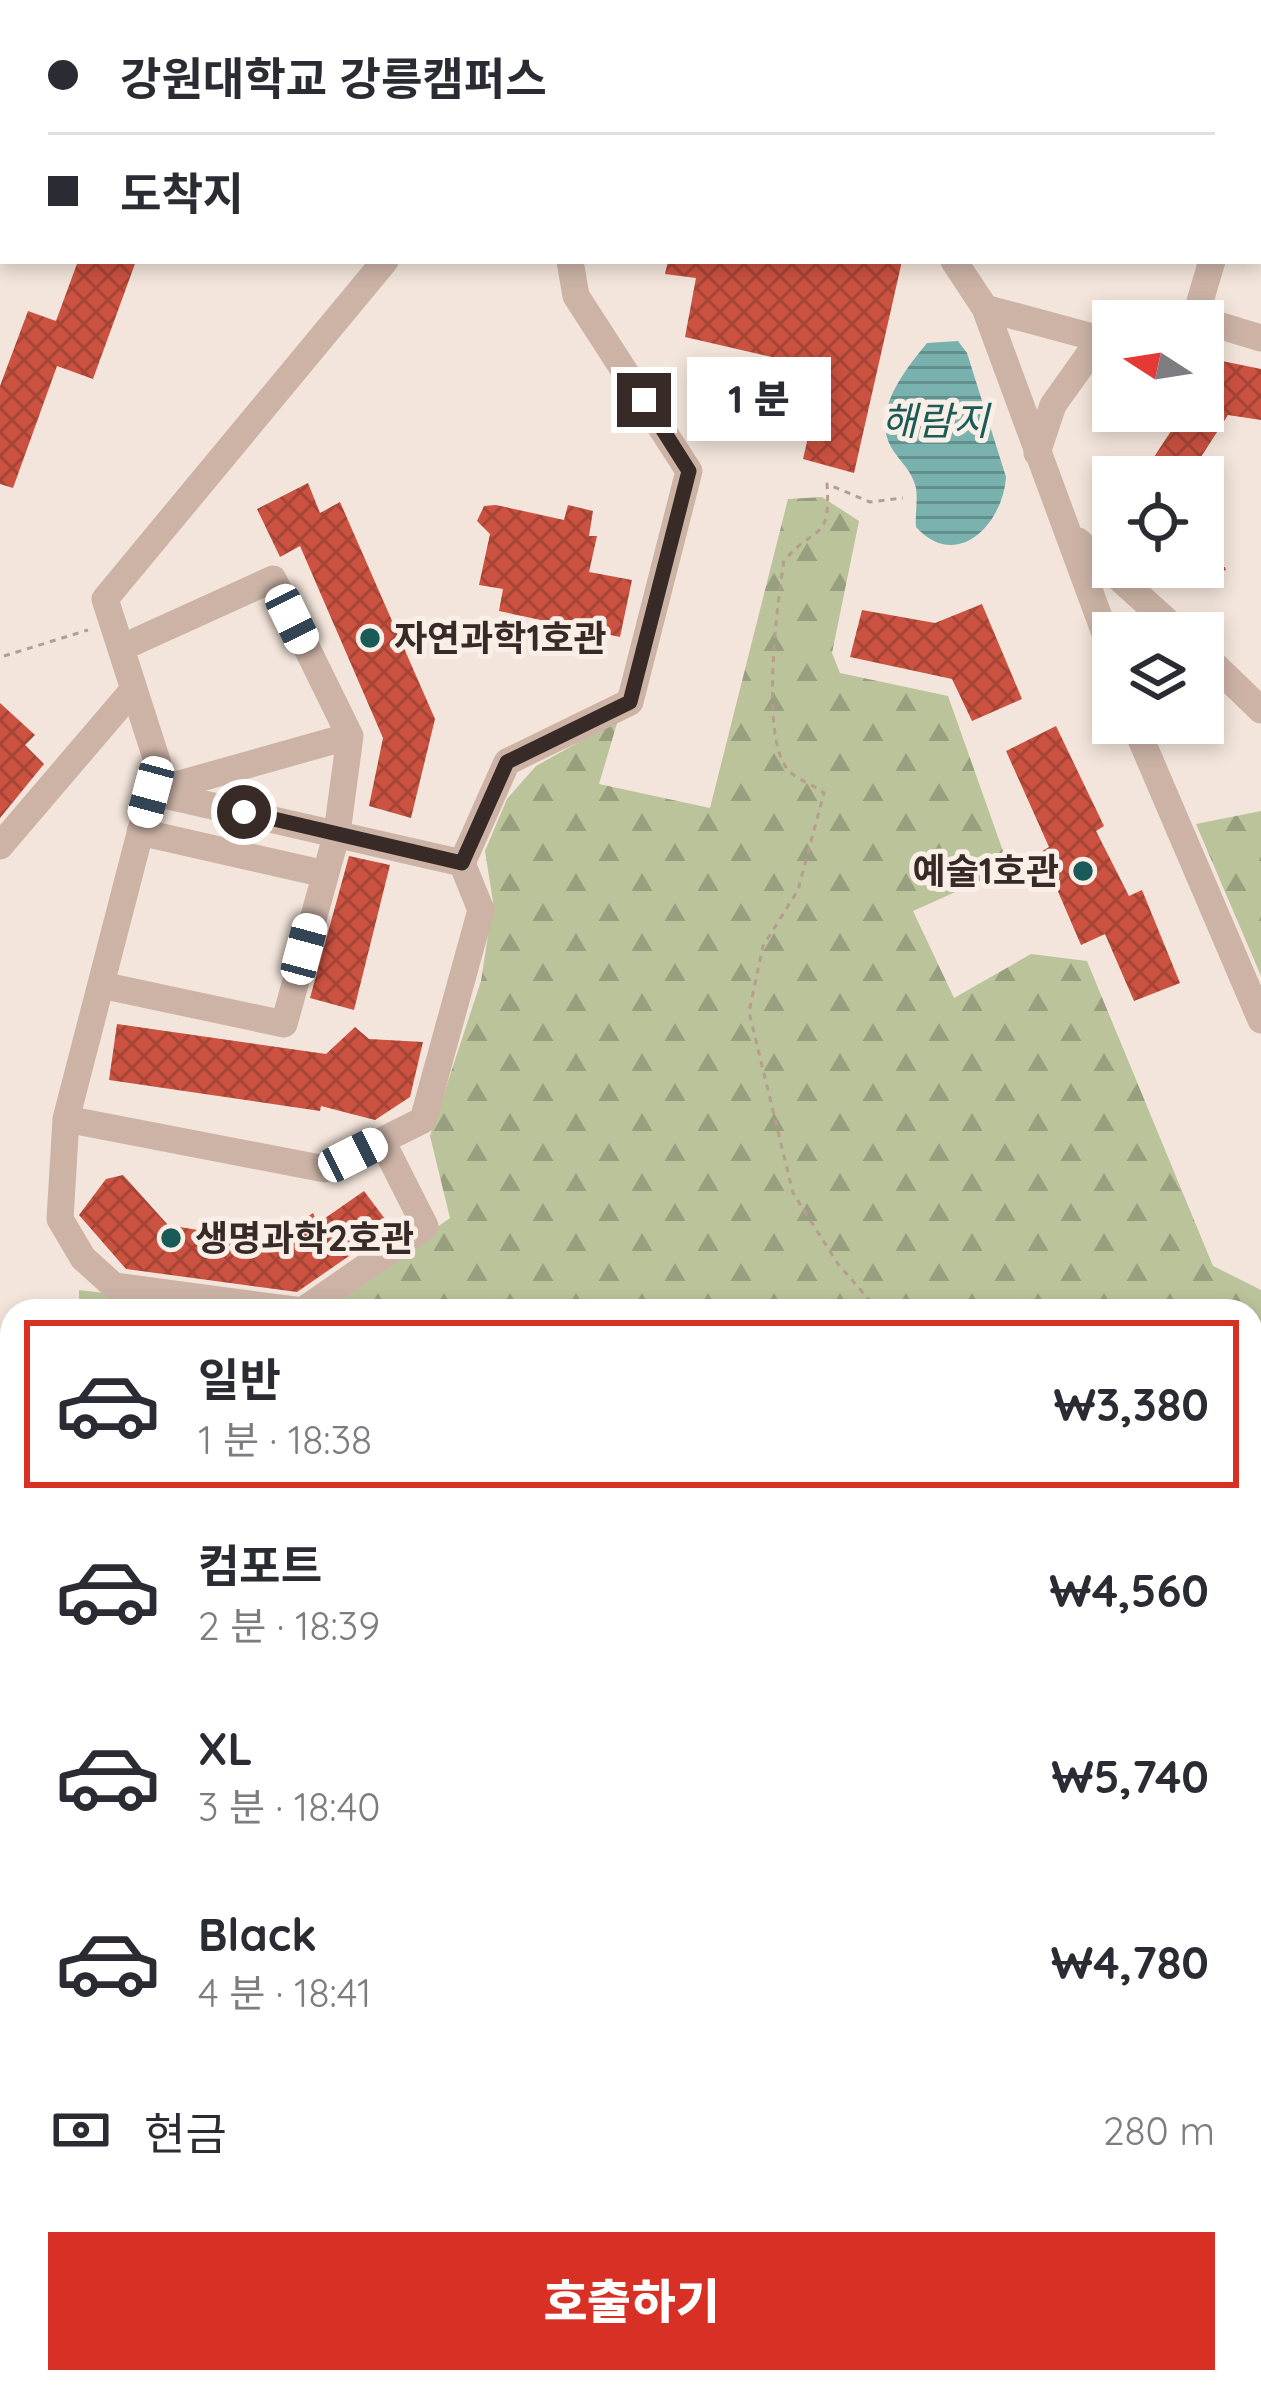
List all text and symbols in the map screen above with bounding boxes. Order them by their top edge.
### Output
text: 강원대학교 강릉캠퍼스 [120,50,547,106]
text: 도착지 [120,165,244,221]
north arrow [1092,300,1224,432]
map controls [1092,300,1224,744]
callout: 1 분 [686,358,830,442]
route end [617,373,671,427]
text: 1 분 [728,374,790,423]
water label: 해람지 [881,396,992,445]
button: locate [1092,456,1224,588]
car [260,579,324,659]
button: layers [1092,612,1224,744]
place label: 자연과학1호관 [394,615,607,660]
marker: 자연과학1호관 [357,625,383,651]
car [124,753,178,831]
route start [217,785,271,839]
place label: 예술1호관 [913,848,1059,893]
marker: 예술1호관 [1070,858,1096,884]
car [277,910,331,988]
car [313,1123,393,1187]
place label: 생명과학2호관 [195,1215,414,1260]
marker: 생명과학2호관 [158,1225,184,1251]
icon: car [54,1350,162,1458]
text: 일반 [198,1351,281,1407]
text: ₩3,380 [1054,1376,1209,1432]
text: 1 분 · 18:38 [198,1415,372,1464]
icon: car [54,1536,162,1644]
text: 컴포트 [198,1537,322,1593]
text: ₩4,560 [1049,1562,1209,1618]
text: 2 분 · 18:39 [198,1601,380,1650]
text: XL [198,1720,253,1776]
icon: car [54,1722,162,1830]
text: ₩5,740 [1051,1748,1209,1804]
text: 3 분 · 18:40 [198,1782,380,1831]
text: Black [198,1906,317,1962]
icon: car [54,1908,162,2016]
text: ₩4,780 [1051,1934,1209,1990]
text: 4 분 · 18:41 [198,1968,371,2017]
icon: cash [48,2097,114,2163]
text: 현금 [144,2105,227,2161]
text: 280 m [1103,2106,1215,2155]
button: 호출하기 [48,2232,1215,2370]

